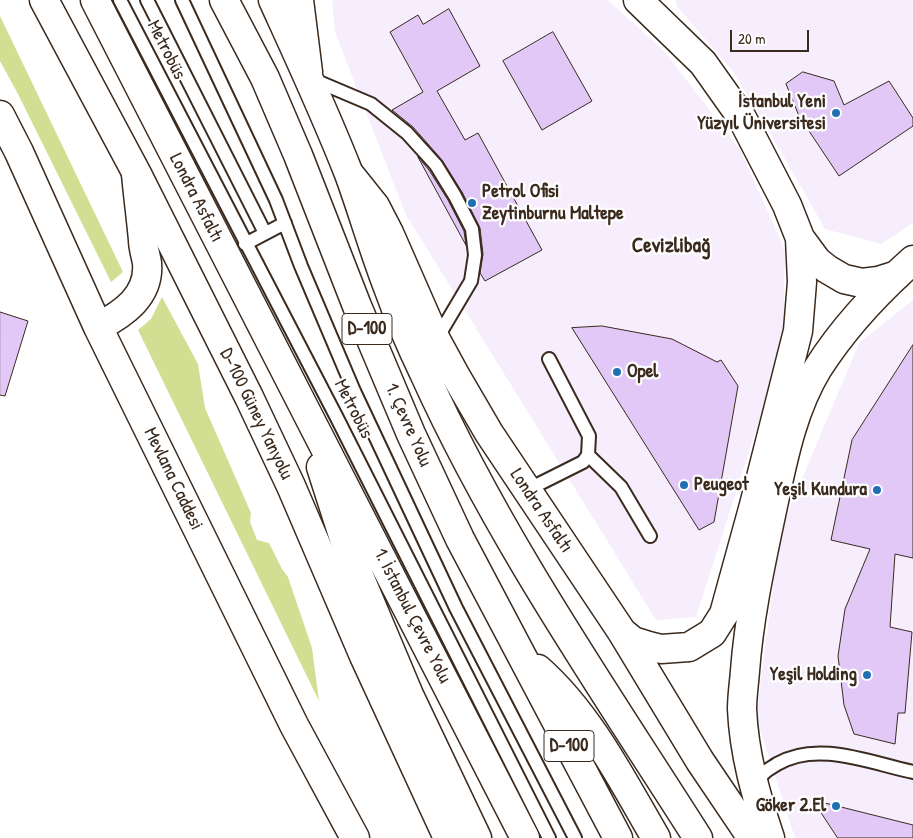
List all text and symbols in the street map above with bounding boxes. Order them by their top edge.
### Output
street label: Metrobüs [142,17,190,83]
scale bar [733,20,812,52]
text: 20 m [738,28,765,49]
place label: İstanbul Yeni Yüzyıl Üniversitesi [697,91,826,135]
marker: İstanbul Yeni Yüzyıl Üniversitesi [830,107,842,119]
street label: Londra Asfaltı [164,150,228,246]
place label: Petrol Ofisi Zeytinburnu Maltepe [482,181,624,225]
marker: Petrol Ofisi Zeytinburnu Maltepe [466,197,478,209]
district label: Cevizlibağ [632,233,710,259]
road number: D-100 [342,314,392,344]
street label: D-100 Güney Yanyolu [214,345,298,483]
place label: Opel [627,361,658,383]
marker: Opel [611,366,623,378]
street label: Metrobüs [329,376,377,442]
street label: 1. Çevre Yolu [380,380,436,470]
street label: Mevlana Caddesi [138,424,208,534]
street label: Londra Asfaltı [505,465,577,557]
place label: Peugeot [694,474,749,496]
marker: Peugeot [678,479,690,491]
place label: Yeşil Kundura [774,479,867,501]
marker: Yeşil Kundura [871,484,883,496]
street label: 1. İstanbul Çevre Yolu [368,545,456,687]
place label: Yeşil Holding [770,664,857,686]
marker: Yeşil Holding [861,669,873,681]
road number: D-100 [544,730,594,761]
place label: Göker 2.El [756,795,826,817]
marker: Göker 2.El [830,800,842,812]

